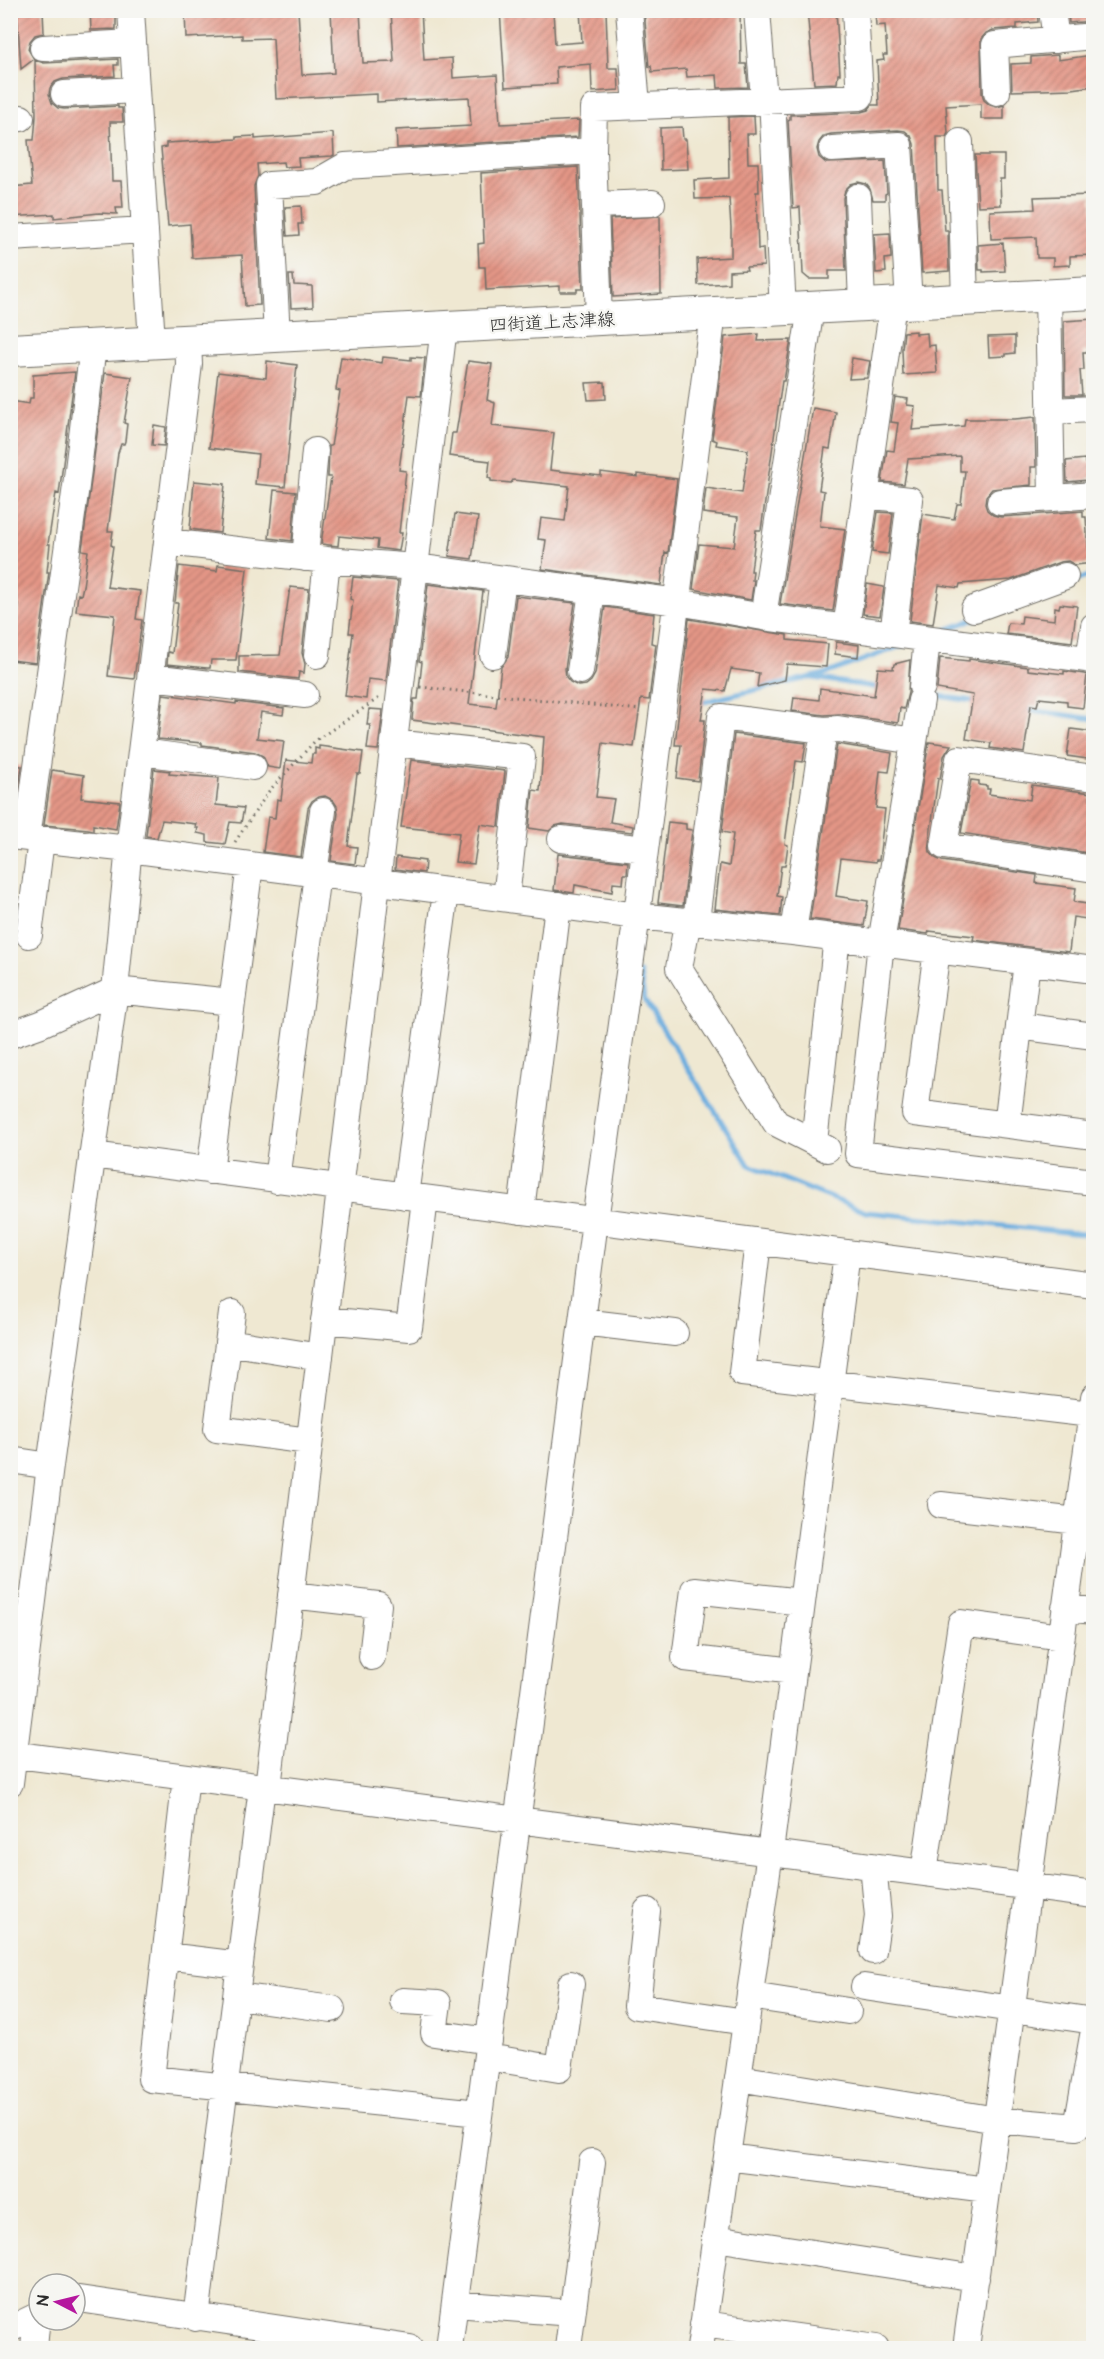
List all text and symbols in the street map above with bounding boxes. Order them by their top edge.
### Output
street label: 四街道上志津線 [488,307,616,338]
north arrow [27,2272,87,2332]
text: N [32,2294,55,2307]

